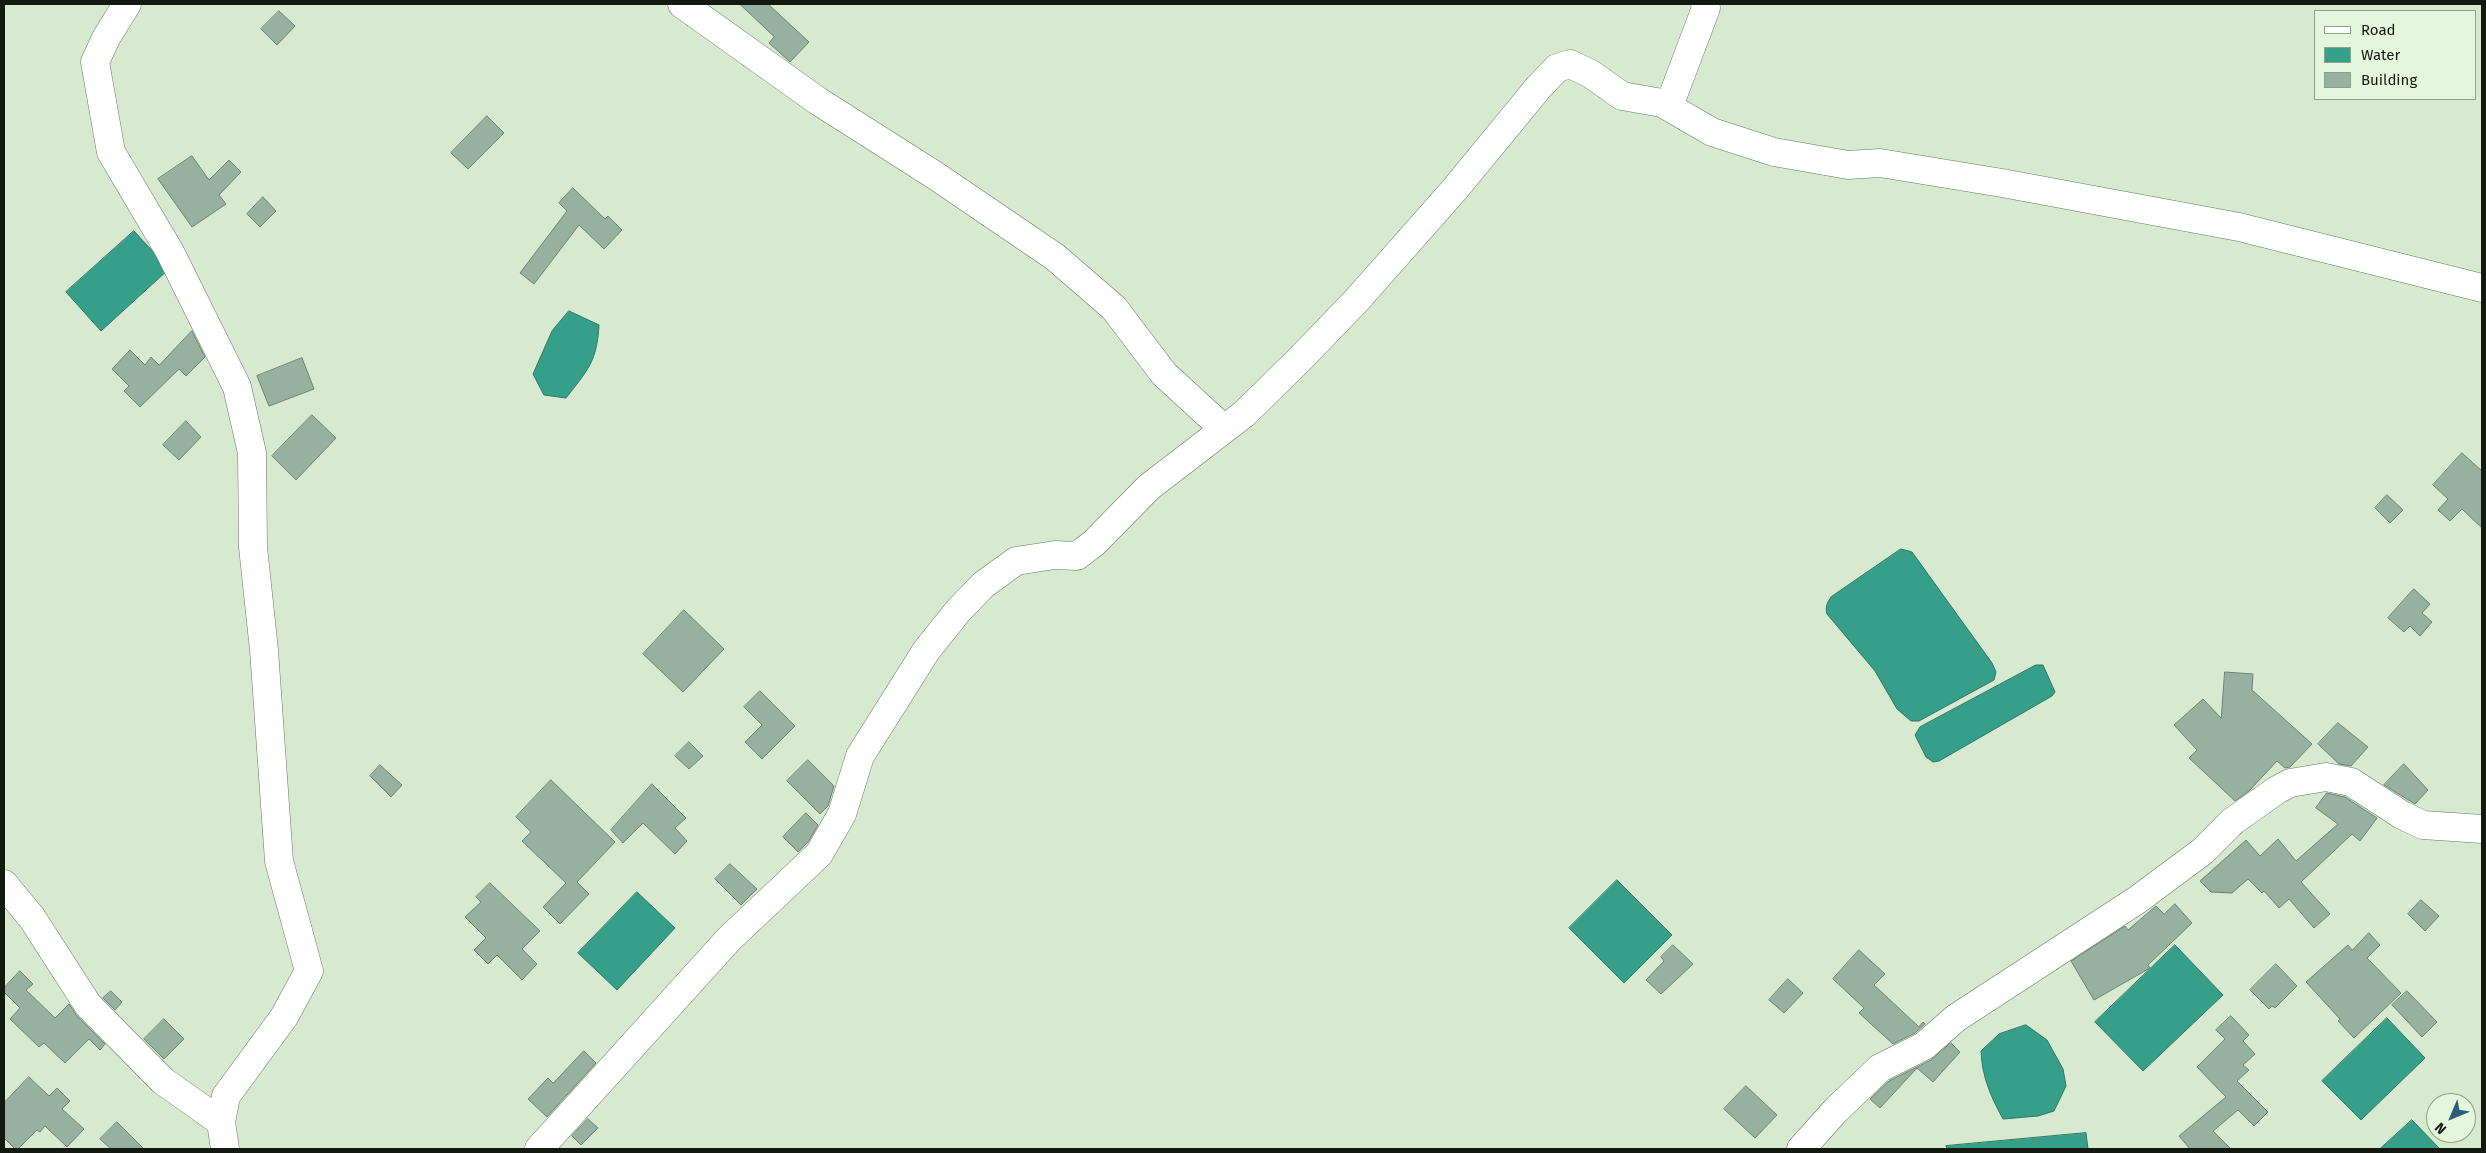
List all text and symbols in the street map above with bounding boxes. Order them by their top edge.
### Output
legend [2314,10,2476,100]
text: Road [2361,21,2396,39]
text: Water [2361,46,2400,64]
text: Building [2361,71,2417,89]
north arrow [2426,1093,2476,1143]
text: N [2431,1119,2450,1138]

